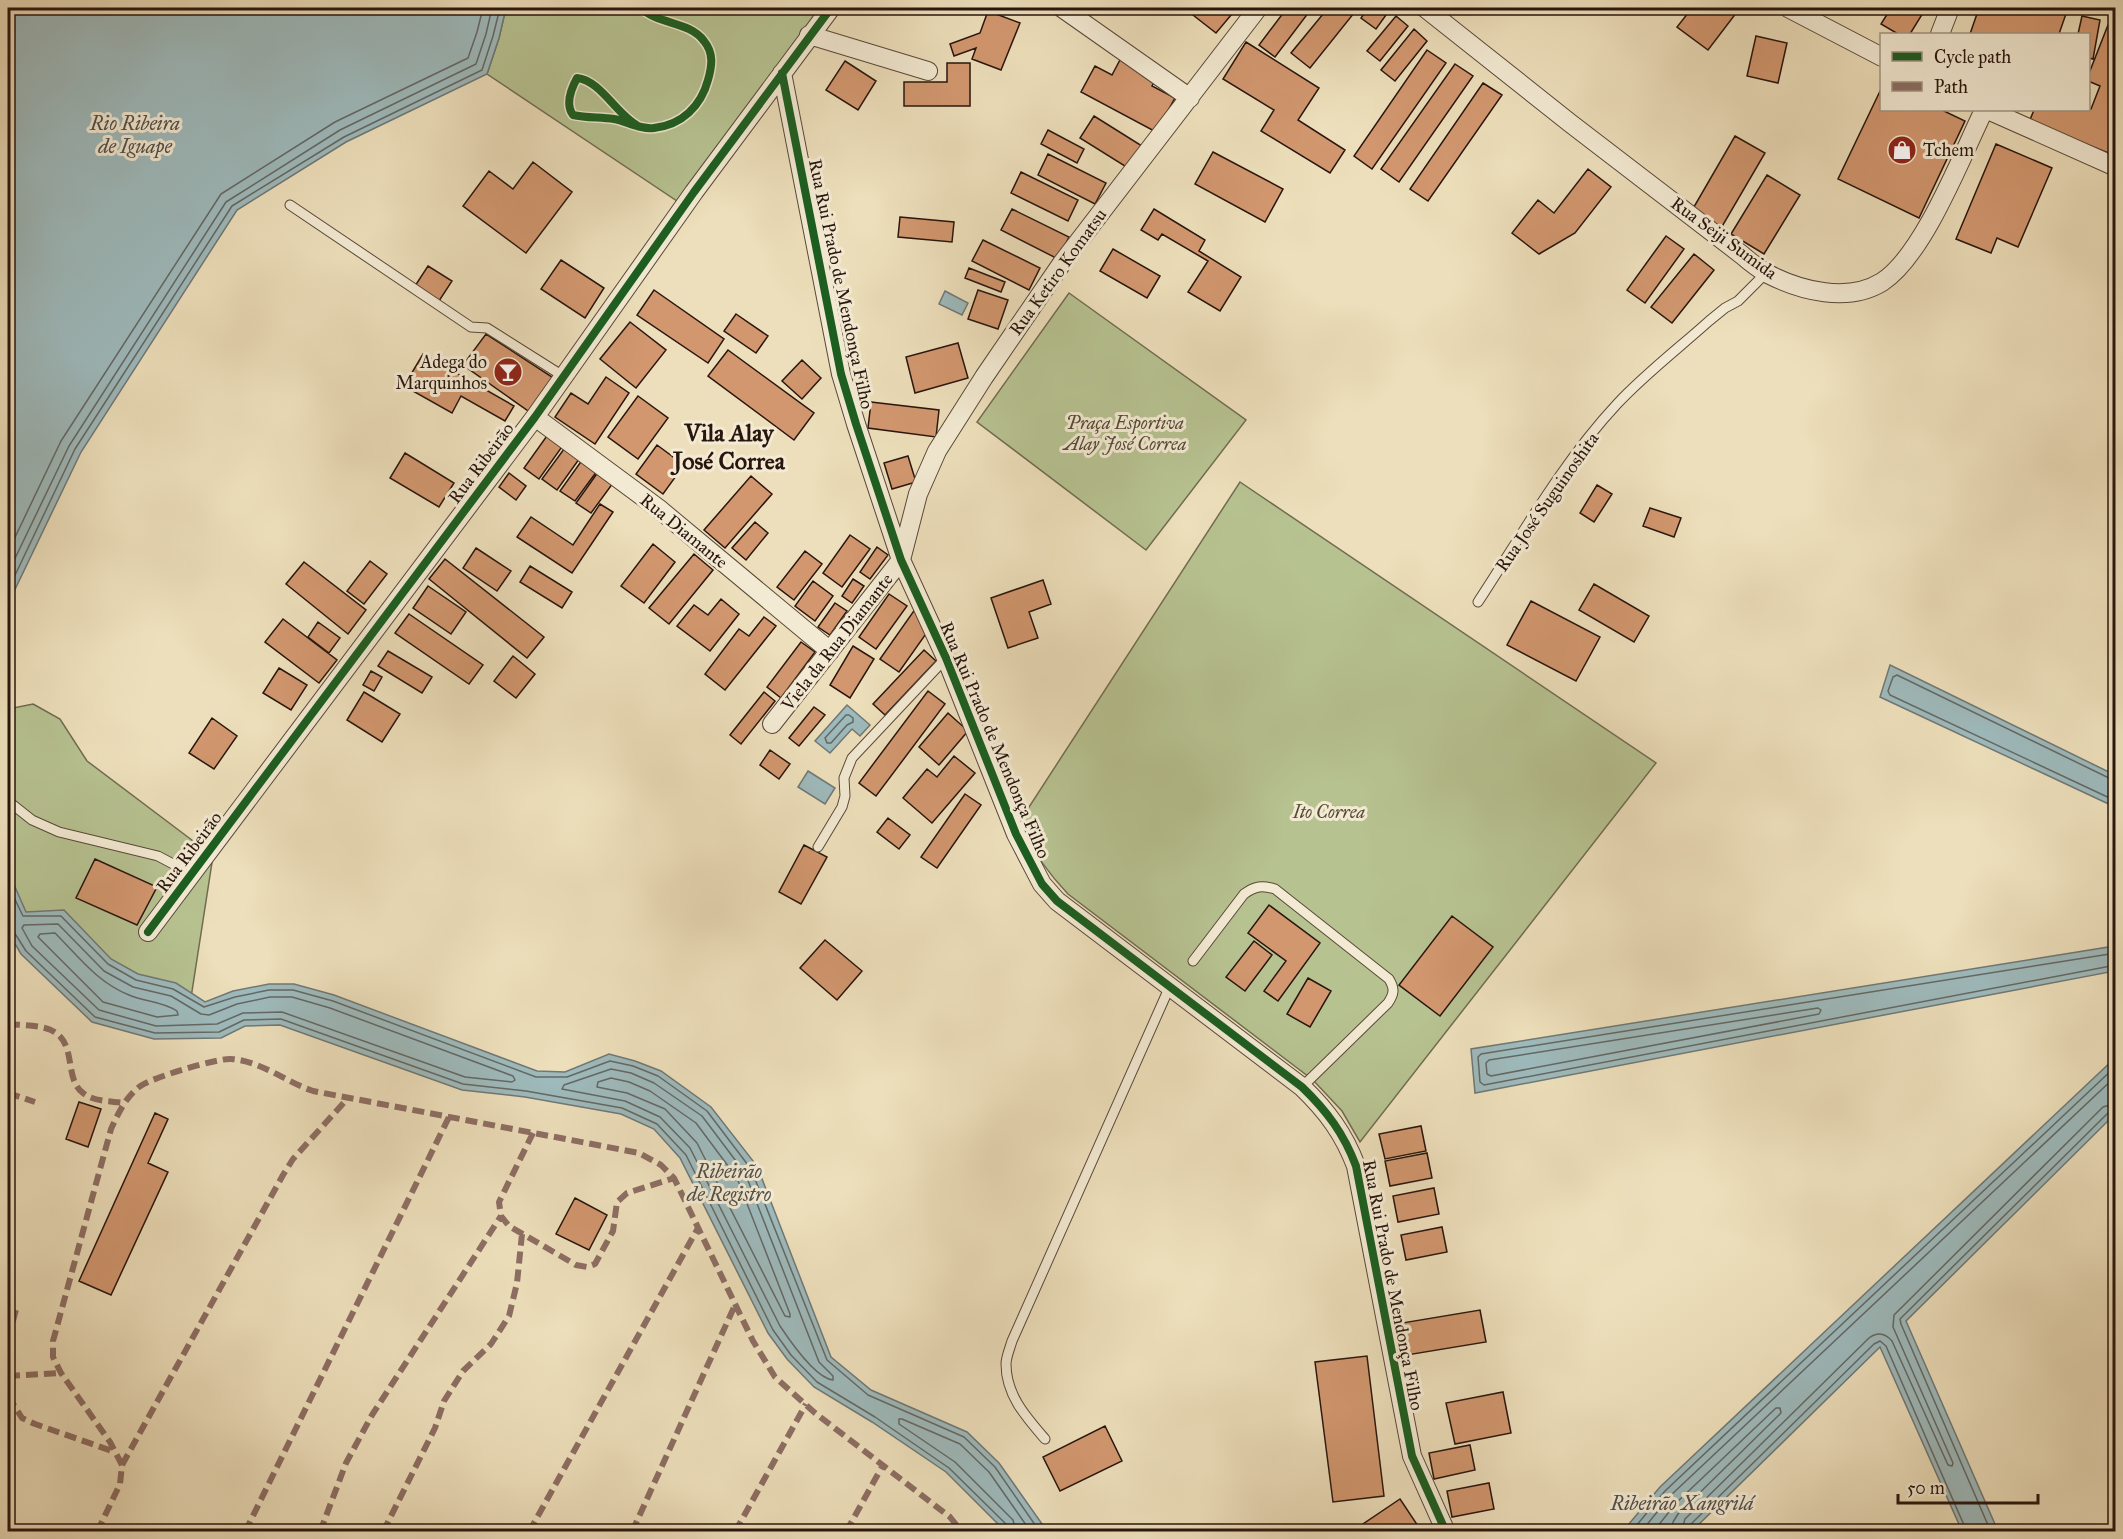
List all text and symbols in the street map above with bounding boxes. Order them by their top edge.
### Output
legend [1880,33,2090,111]
text: Cycle path [1934,46,2011,68]
text: Path [1934,76,1968,98]
water label: Rio Ribeira de Iguape [89,111,180,159]
shop icon: Tchem [1886,134,1918,166]
place label: Tchem [1923,139,1974,161]
street label: Rua Rui Prado de Mendonça Filho [804,157,878,411]
street label: Rua Seiji Sumida [1666,192,1782,284]
street label: Rua Ketiro Komatsu [1005,204,1112,340]
place label: Adega do Marquinhos [396,351,487,395]
bar icon: Adega do Marquinhos [492,356,524,388]
park label: Praça Esportiva Alay José Correa [1062,412,1187,455]
street label: Rua Ribeirão [443,418,519,508]
district label: Vila Alay José Correa [670,418,786,476]
street label: Rua José Suguinoshita [1491,428,1604,576]
street label: Rua Diamante [636,489,732,573]
street label: Viela da Rua Diamante [776,569,897,716]
street label: Rua Rui Prado de Mendonça Filho [935,618,1055,862]
park label: Ito Correa [1292,801,1366,823]
street label: Rua Ribeirão [151,807,227,897]
street label: Rua Rui Prado de Mendonça Filho [1358,1158,1428,1412]
water label: Ribeirão de Registro [686,1159,772,1206]
scale bar [1898,1467,2038,1505]
text: 50 m [1907,1477,1945,1499]
water label: Ribeirão Xangrilá [1609,1491,1756,1515]

